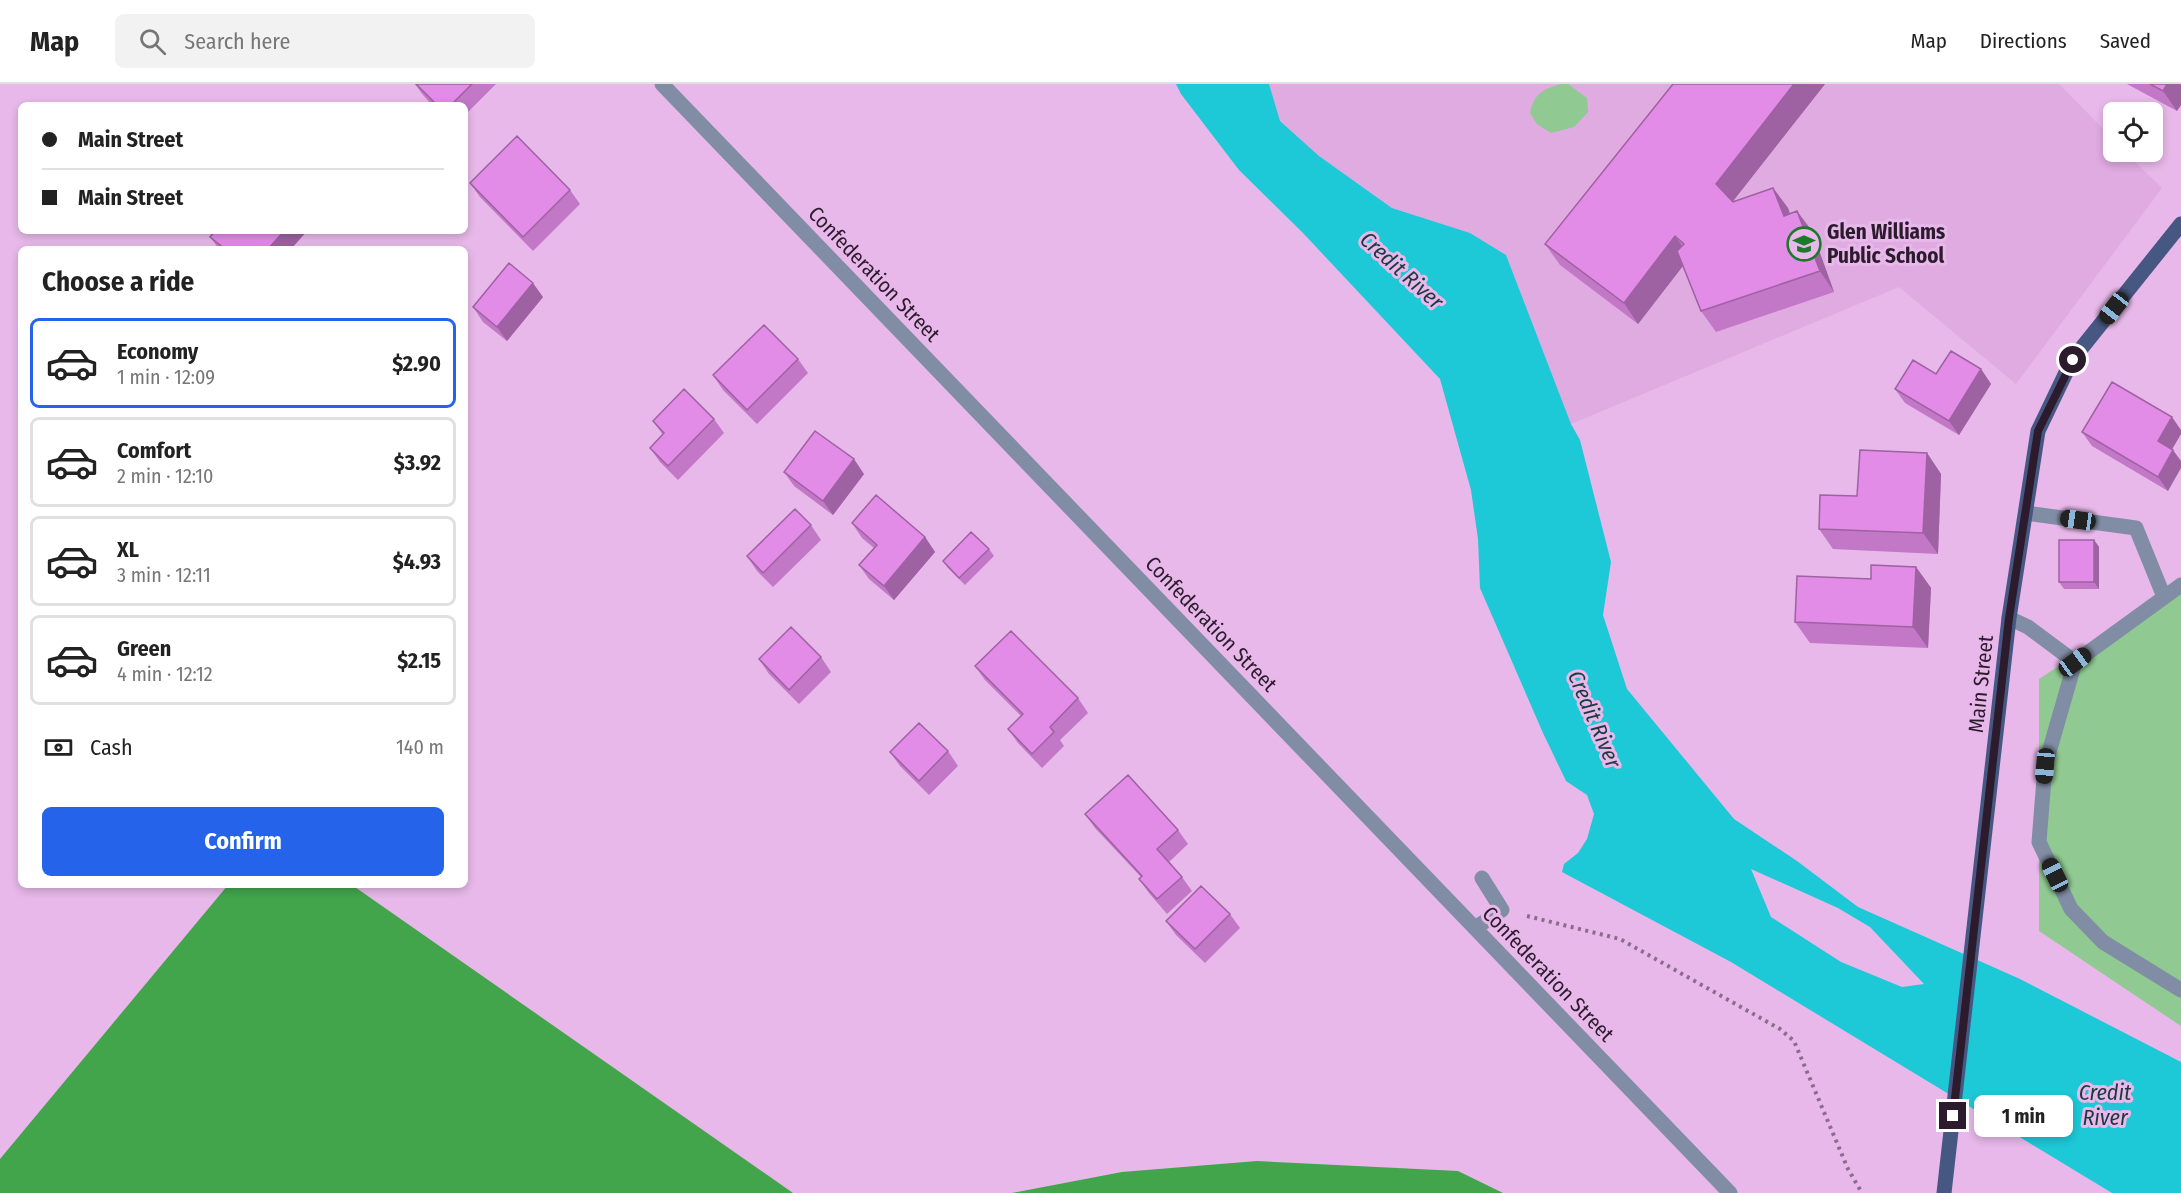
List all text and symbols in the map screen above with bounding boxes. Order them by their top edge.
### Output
search box [115,14,535,68]
text: Map [30,25,79,58]
icon: search [136,25,169,58]
text: Search here [184,28,290,55]
text: Map [1910,28,1947,54]
text: Directions [1980,28,2067,54]
text: Saved [2100,28,2151,54]
map controls [2103,102,2163,162]
button: locate [2103,102,2163,162]
text: Main Street [78,126,183,153]
text: Main Street [78,184,183,211]
street label: Confederation Street [803,201,945,347]
place label: Glen Williams Public School [1827,219,1945,269]
water label: Credit River [1354,226,1450,316]
school or university icon: Glen Williams Public School [1786,226,1822,262]
text: Choose a ride [42,266,194,298]
car [2096,288,2132,328]
icon: car [45,336,99,390]
text: Economy [117,338,198,365]
route start [2059,346,2086,373]
text: $2.90 [392,350,441,377]
text: 1 min · 12:09 [117,365,215,389]
icon: car [45,435,99,489]
text: Comfort [117,437,191,464]
text: $3.92 [394,449,441,476]
text: 2 min · 12:10 [117,464,213,488]
car [2059,509,2097,531]
icon: car [45,534,99,588]
text: XL [117,536,139,563]
text: $4.93 [393,548,441,575]
street label: Confederation Street [1140,551,1282,697]
text: 3 min · 12:11 [117,563,211,587]
icon: car [45,633,99,687]
street label: Main Street [1963,634,1999,734]
text: Green [117,635,171,662]
car [2055,644,2095,680]
text: $2.15 [397,647,441,674]
text: 4 min · 12:12 [117,662,213,686]
water label: Credit River [1562,667,1628,773]
icon: cash [42,731,75,764]
text: Cash [90,734,133,761]
text: 140 m [396,735,444,759]
car [2034,747,2056,785]
button: Confirm [42,807,444,876]
car [2039,855,2071,895]
street label: Confederation Street [1477,901,1619,1047]
water label: Credit River [2079,1079,2132,1131]
callout: 1 min [1974,1095,2073,1137]
route end [1939,1102,1966,1129]
text: 1 min [2002,1104,2045,1128]

